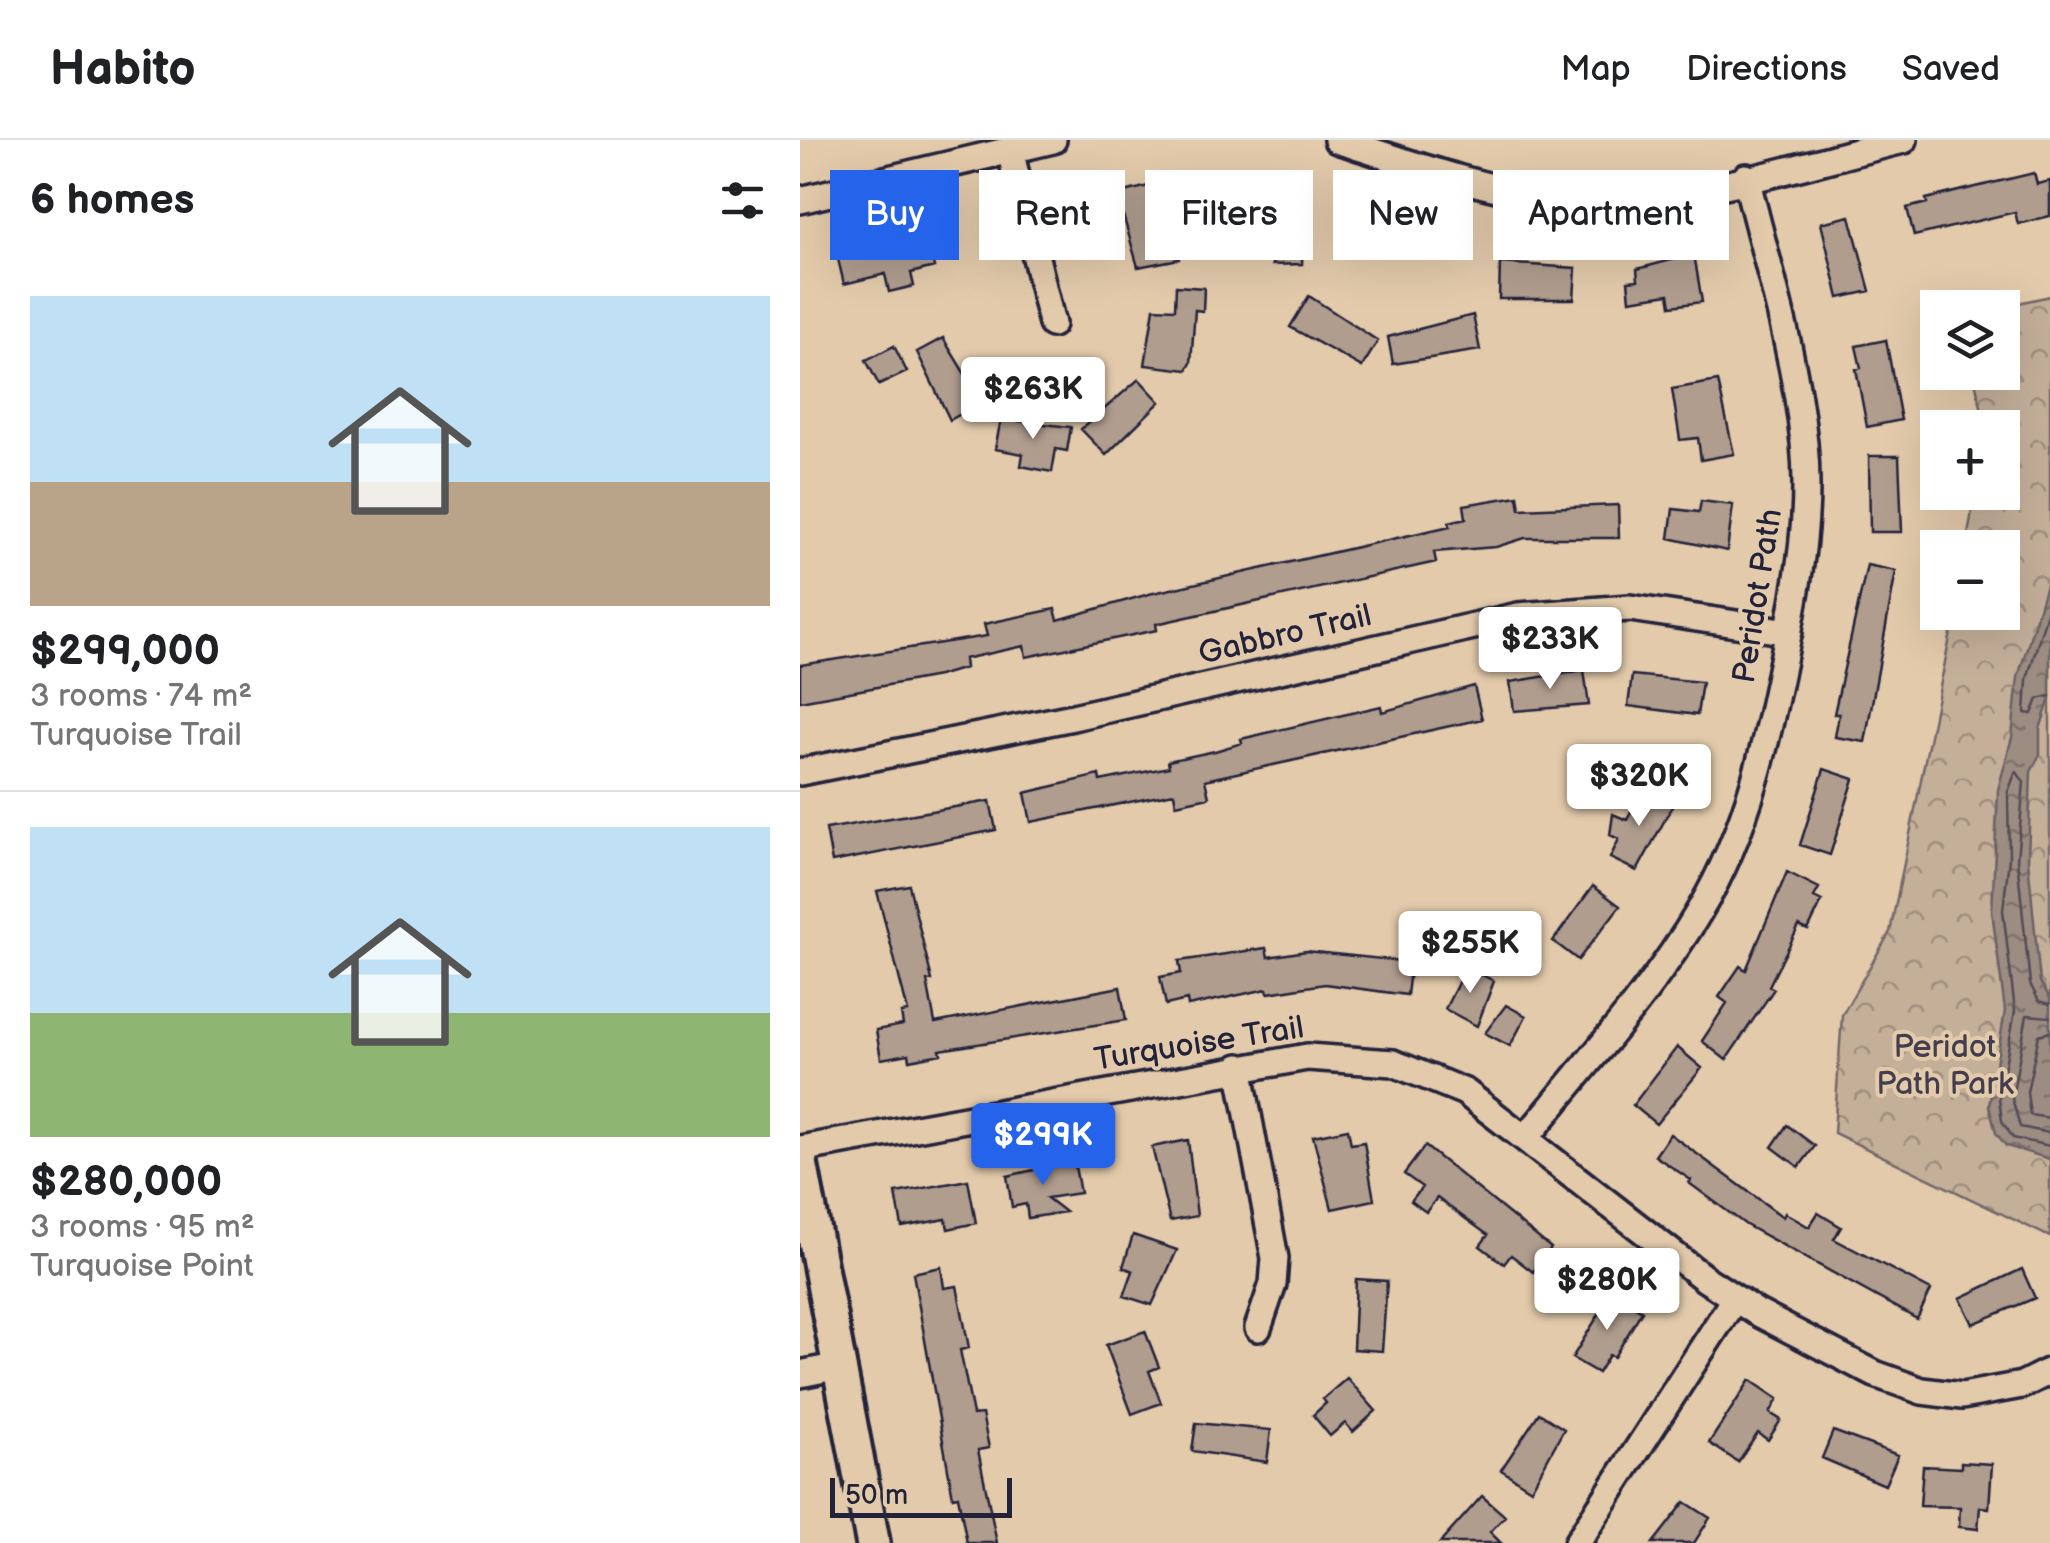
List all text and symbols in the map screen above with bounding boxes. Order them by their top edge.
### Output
text: Habito [50,41,196,98]
text: Map [1561,48,1631,91]
text: Directions [1686,48,1847,91]
text: Saved [1902,48,2000,91]
chip: Buy [830,170,959,260]
chip: Rent [979,170,1125,260]
chip: Filters [1145,170,1313,260]
chip: New [1333,170,1473,260]
chip: Apartment [1493,170,1729,260]
icon: filters [715,173,770,228]
text: 6 homes [30,175,194,226]
map controls [1920,290,2020,630]
button: layers [1920,290,2020,390]
pin: $263K [963,357,1103,442]
icon: home [310,361,490,541]
text: $263K [983,370,1083,409]
button: + [1920,410,2020,510]
street label: Peridot Path [1725,506,1791,686]
button: − [1920,530,2020,630]
street label: Gabbro Trail [1195,596,1375,674]
pin: $233K [1480,607,1620,692]
text: $233K [1501,620,1599,659]
text: $299,000 [30,626,220,677]
text: 3 rooms · 74 m² [30,677,252,716]
text: Turquoise Trail [30,716,242,755]
pin: $320K [1569,744,1709,829]
text: $320K [1589,757,1689,796]
icon: home [310,892,490,1072]
pin: $255K [1400,911,1540,996]
text: $255K [1421,924,1519,963]
street label: Turquoise Trail [1091,1008,1307,1080]
park label: Peridot Path Park [1876,1028,2014,1104]
pin: $299K [973,1103,1113,1188]
text: $299K [993,1116,1093,1155]
text: $280,000 [30,1157,222,1208]
text: 3 rooms · 95 m² [30,1208,255,1247]
text: Turquoise Point [30,1247,254,1286]
pin: $280K [1537,1248,1677,1333]
text: $280K [1556,1261,1658,1300]
scale bar [830,1473,1012,1518]
text: 50 m [845,1479,908,1512]

